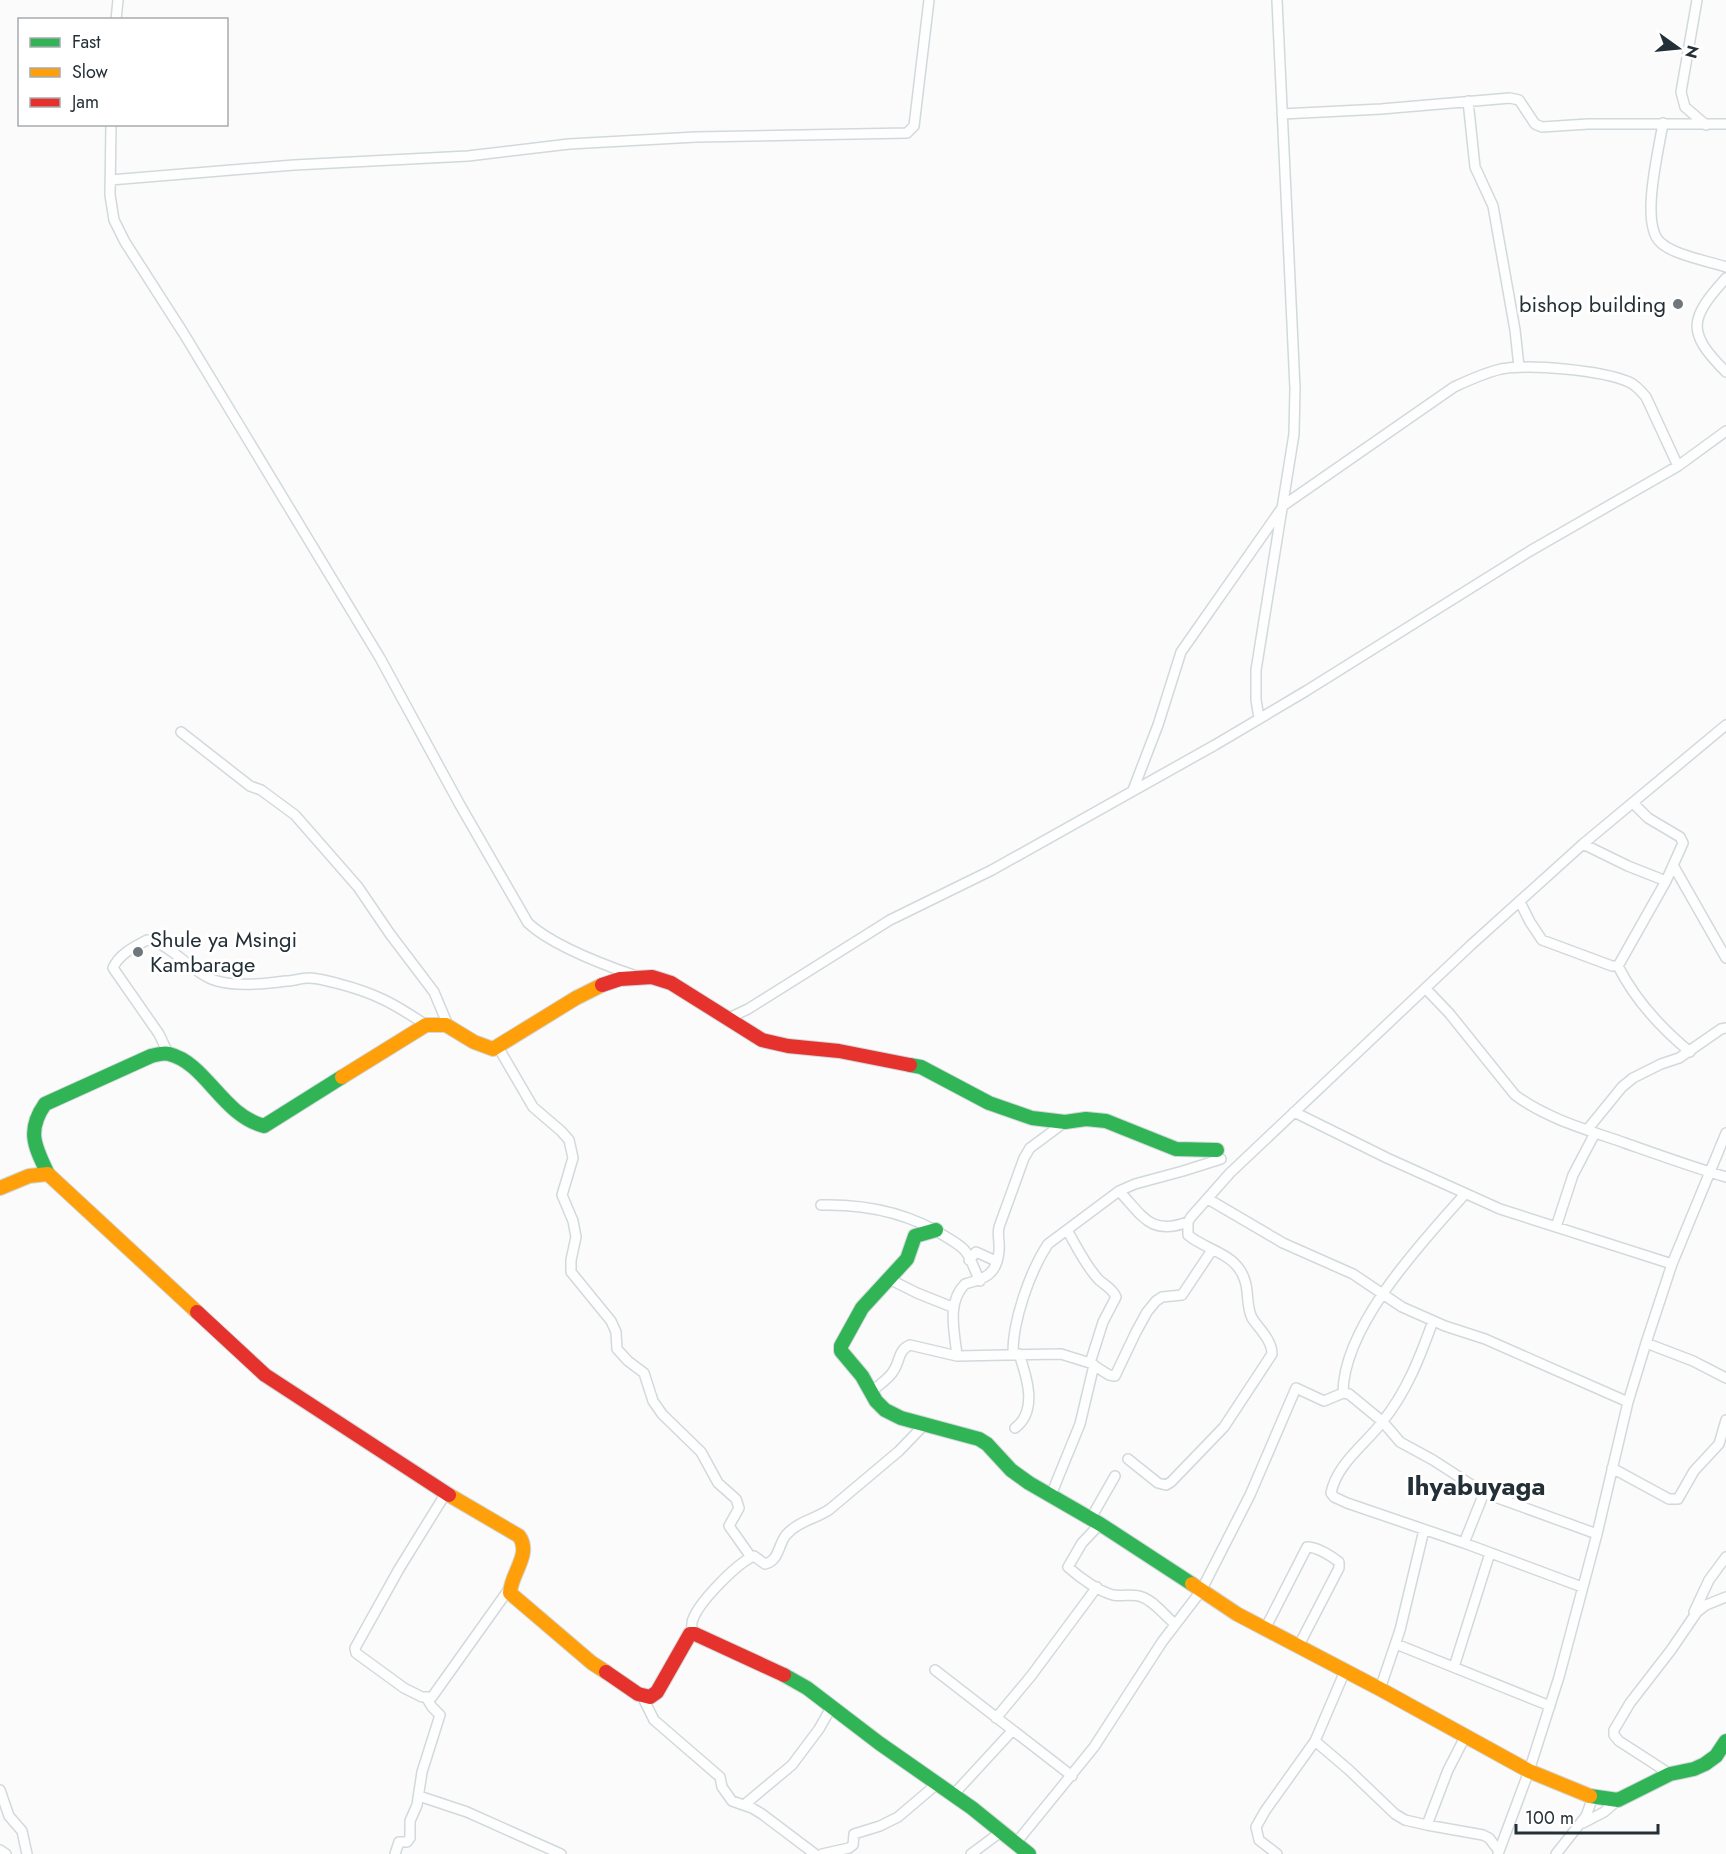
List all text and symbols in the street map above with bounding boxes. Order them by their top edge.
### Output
legend [18,18,228,126]
north arrow [1648,18,1708,78]
text: Fast [72,29,101,55]
text: N [1679,43,1705,61]
text: Slow [72,59,109,85]
text: Jam [70,89,99,115]
place label: bishop building [1519,288,1666,320]
marker: bishop building [1671,297,1685,311]
place label: Shule ya Msingi Kambarage [150,923,297,980]
marker: Shule ya Msingi Kambarage [131,945,145,959]
district label: Ihyabuyaga [1407,1467,1545,1505]
scale bar [1516,1797,1658,1835]
text: 100 m [1525,1805,1574,1831]

